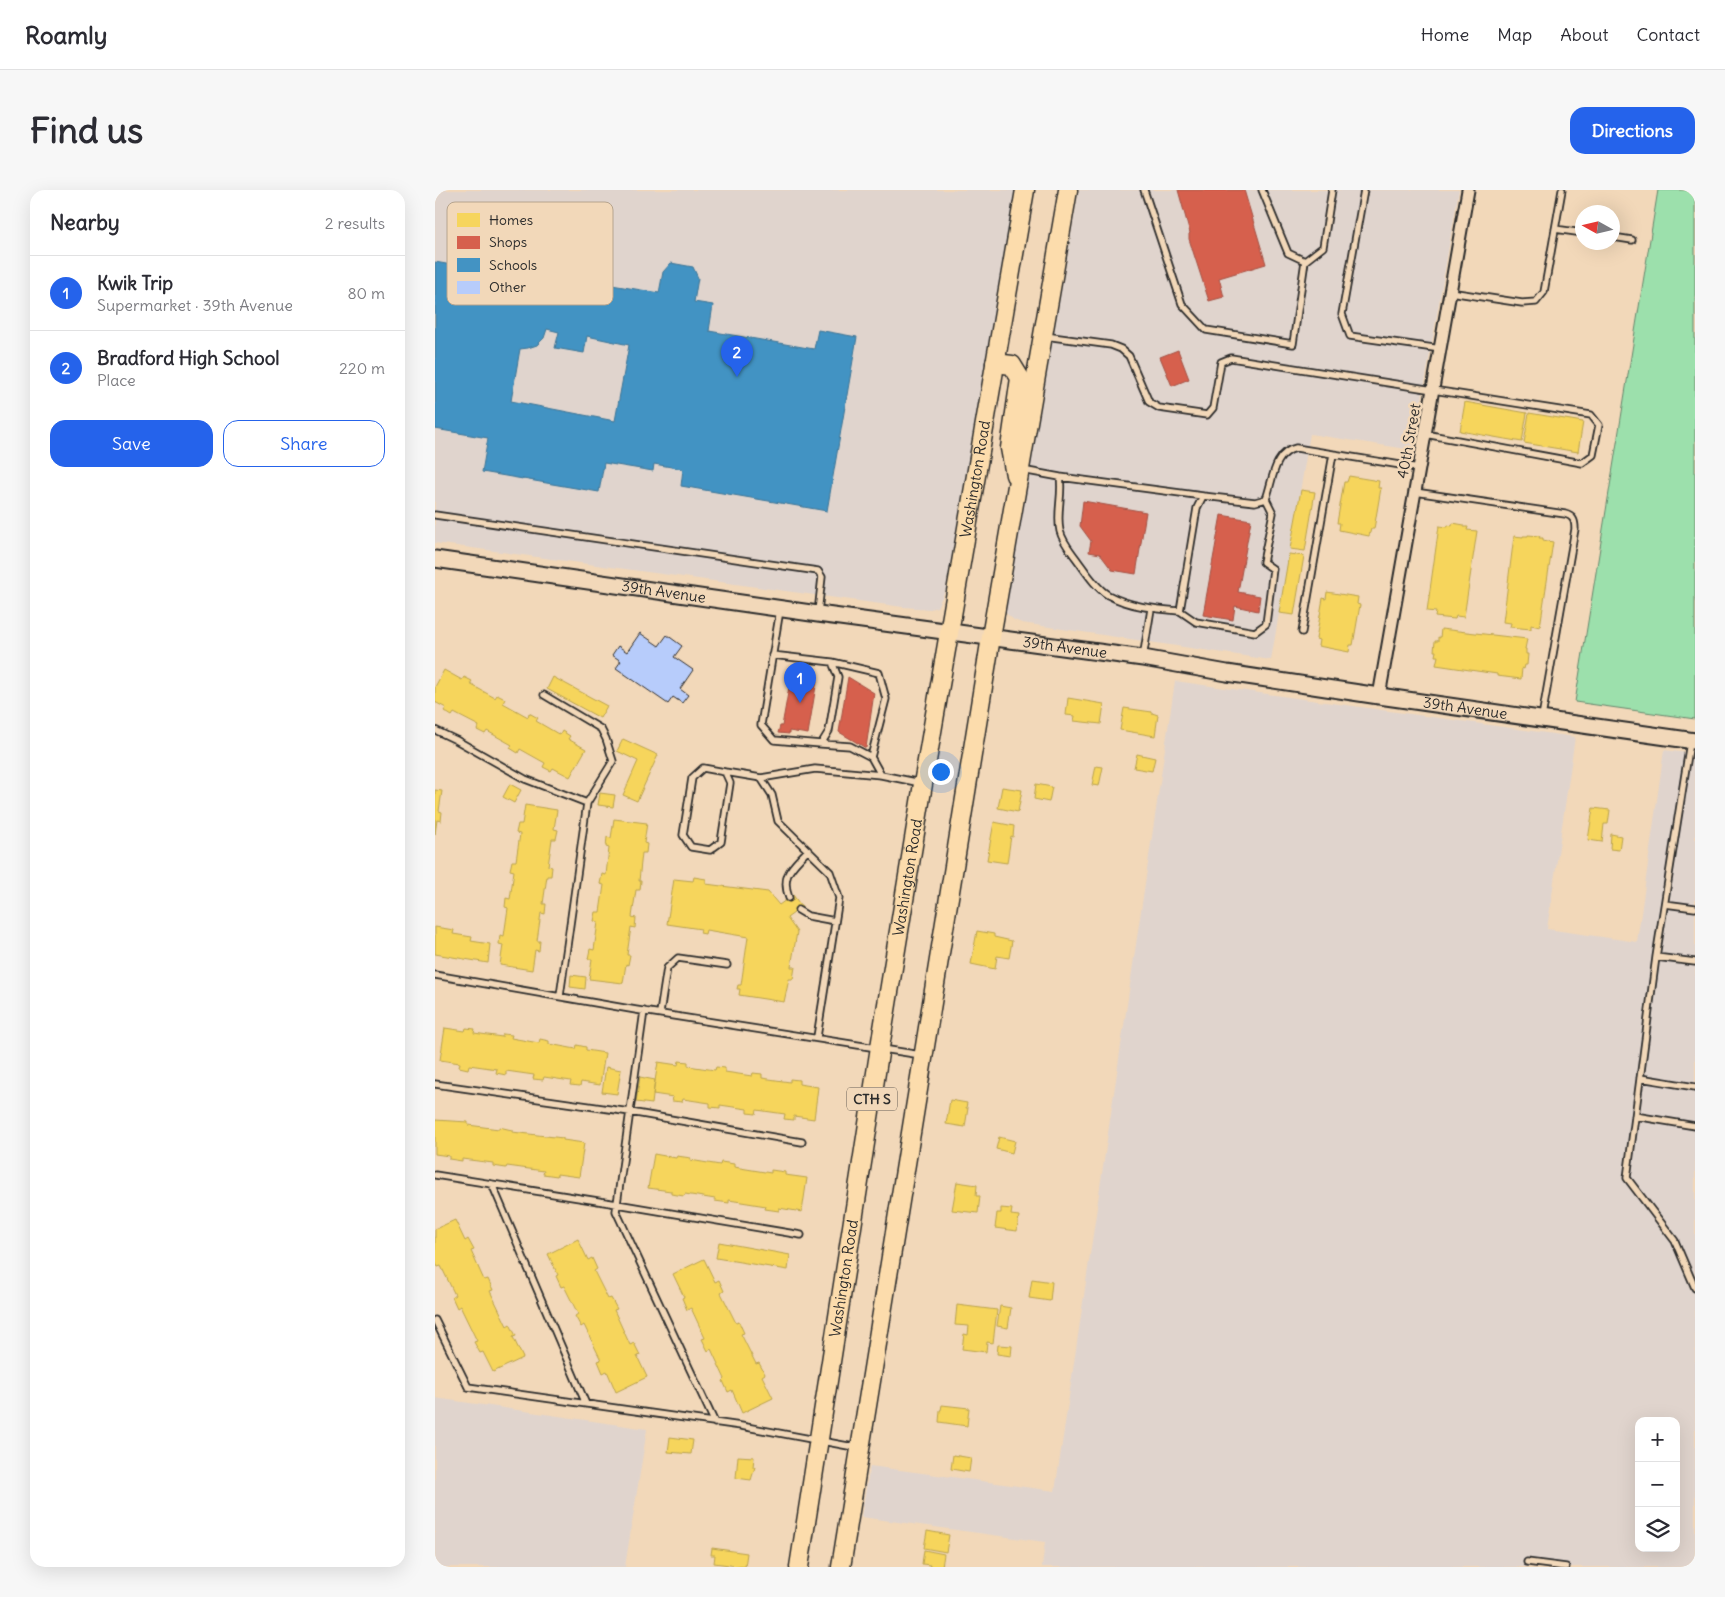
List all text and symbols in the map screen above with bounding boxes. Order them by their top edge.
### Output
text: Roamly [25,20,107,50]
text: Home [1421,23,1469,46]
text: Map [1497,23,1532,46]
text: About [1560,23,1608,46]
text: Contact [1636,23,1700,46]
button: Directions [1570,107,1695,154]
text: Find us [30,108,143,152]
legend [447,202,613,305]
north arrow [1575,205,1620,250]
text: Nearby [50,209,120,236]
text: Homes [489,211,533,229]
text: 2 results [325,213,385,233]
text: Shops [489,233,527,251]
text: Schools [489,256,537,274]
text: Kwik Trip [97,271,173,295]
text: Other [489,278,526,296]
text: 1 [63,283,69,303]
text: 80 m [347,283,385,303]
text: Supermarket · 39th Avenue [97,295,293,315]
pin: 2 [721,336,753,377]
text: Bradford High School [97,346,280,370]
text: 2 [62,358,70,378]
text: 220 m [339,358,385,378]
text: Place [97,370,136,390]
street label: 40th Street [1393,402,1424,480]
street label: Washington Road [955,419,994,539]
button: Save [50,420,213,467]
button: Share [223,420,385,467]
street label: 39th Avenue [620,576,707,607]
street label: 39th Avenue [1022,632,1108,662]
pin: 1 [784,662,816,703]
street label: 39th Avenue [1422,692,1509,723]
your location [928,759,954,785]
street label: Washington Road [888,817,926,938]
road number: CTH S [847,1088,897,1111]
street label: Washington Road [825,1218,862,1338]
map controls [1635,1417,1680,1552]
button: + [1635,1417,1680,1462]
button: − [1635,1462,1680,1507]
button: layers [1635,1507,1680,1552]

